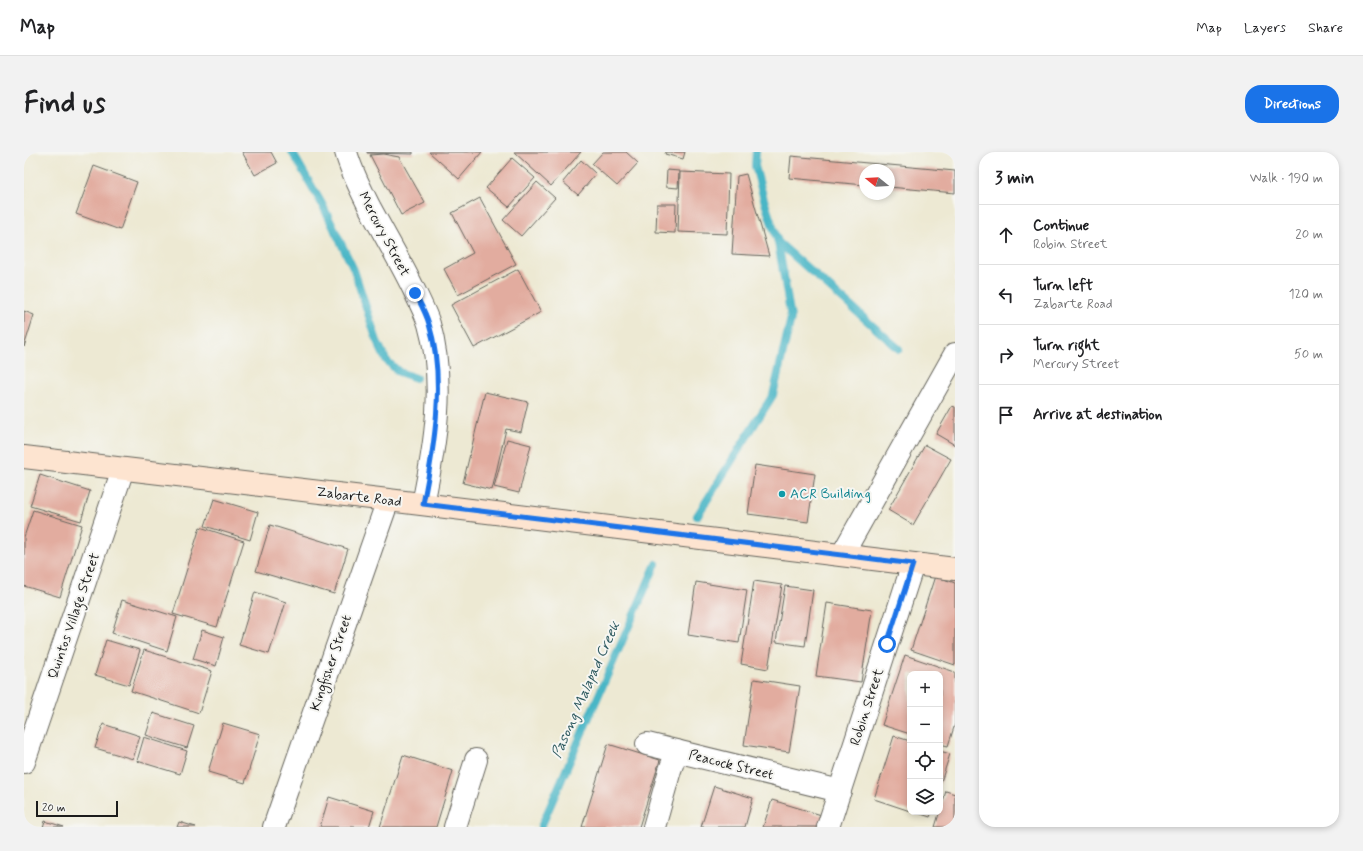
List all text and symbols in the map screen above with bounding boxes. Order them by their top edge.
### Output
text: Map [20,15,55,40]
text: Map [1196,19,1222,37]
text: Layers [1244,19,1286,37]
text: Share [1308,19,1343,37]
button: Directions [1245,85,1339,123]
text: Find us [24,86,105,123]
north arrow [859,164,895,200]
text: 3 min [995,167,1034,189]
text: Walk · 190 m [1250,170,1323,187]
street label: Mercury Street [354,189,414,280]
text: Continue [1033,216,1089,236]
icon: ahead [995,224,1017,246]
text: 20 m [1295,226,1323,243]
text: Robin Street [1033,236,1107,253]
text: Turn left [1033,276,1093,296]
route end [406,284,424,302]
icon: left [995,284,1017,306]
text: 120 m [1289,286,1323,303]
text: Zabarte Road [1033,296,1113,313]
text: Turn right [1033,336,1100,356]
icon: right [995,344,1017,366]
text: 50 m [1294,346,1323,363]
text: Mercury Street [1033,356,1120,373]
icon: arrive [995,404,1017,426]
text: Arrive at destination [1033,405,1162,425]
street label: Zabarte Road [315,483,403,511]
place label: ACR Building [790,485,871,503]
marker: ACR Building [777,489,787,499]
street label: Quintos Village Street [44,550,106,682]
street label: Kingfisher Street [306,613,357,714]
water label: Pasong Malapad Creek [547,618,625,761]
route start [878,635,896,653]
street label: Robin Street [846,665,888,748]
map controls [907,671,943,815]
button: + [907,671,943,707]
button: − [907,707,943,743]
button: locate [907,743,943,779]
street label: Peacock Street [687,746,775,784]
button: layers [907,779,943,815]
scale bar [36,799,118,818]
text: 20 m [42,801,65,815]

